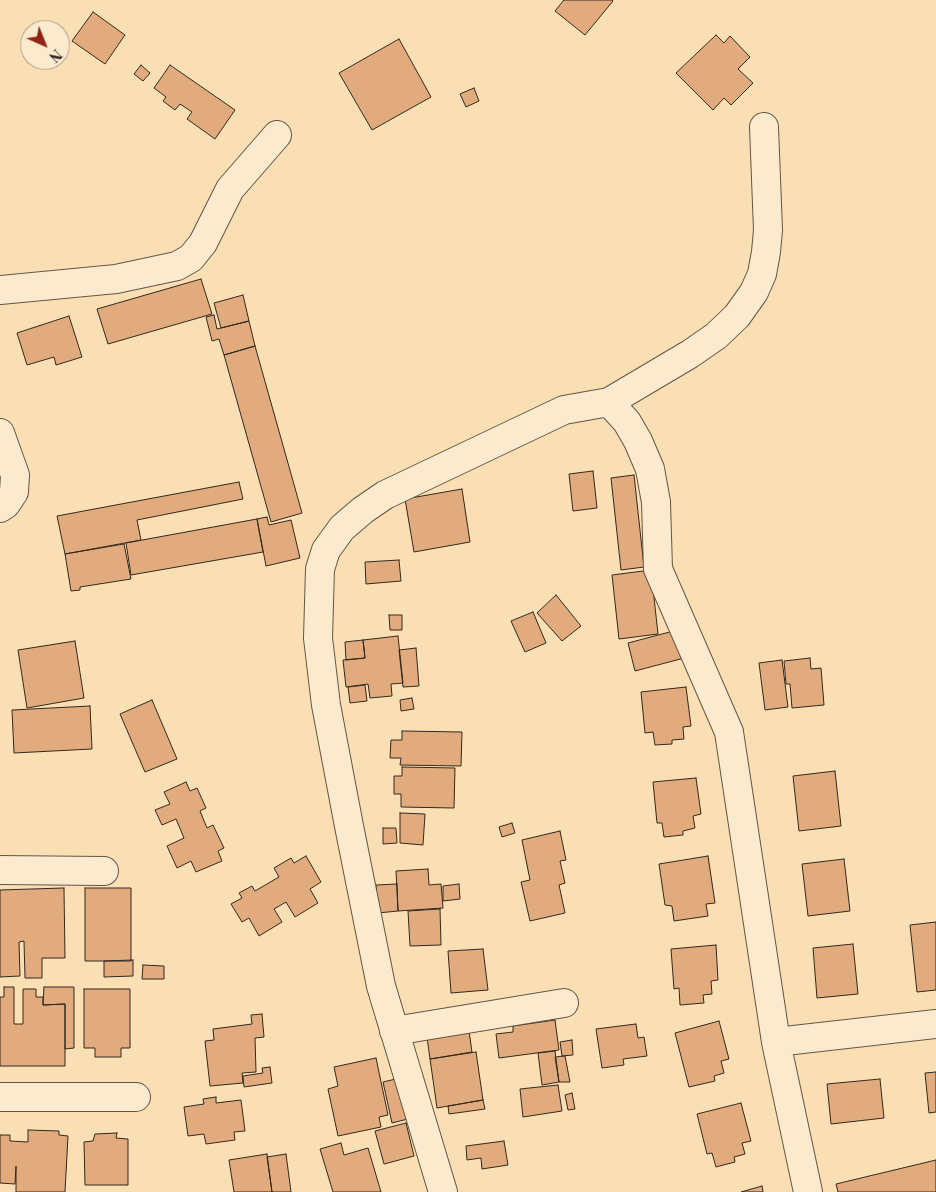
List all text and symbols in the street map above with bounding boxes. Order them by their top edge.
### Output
north arrow [20,20,70,70]
text: N [44,45,65,65]

